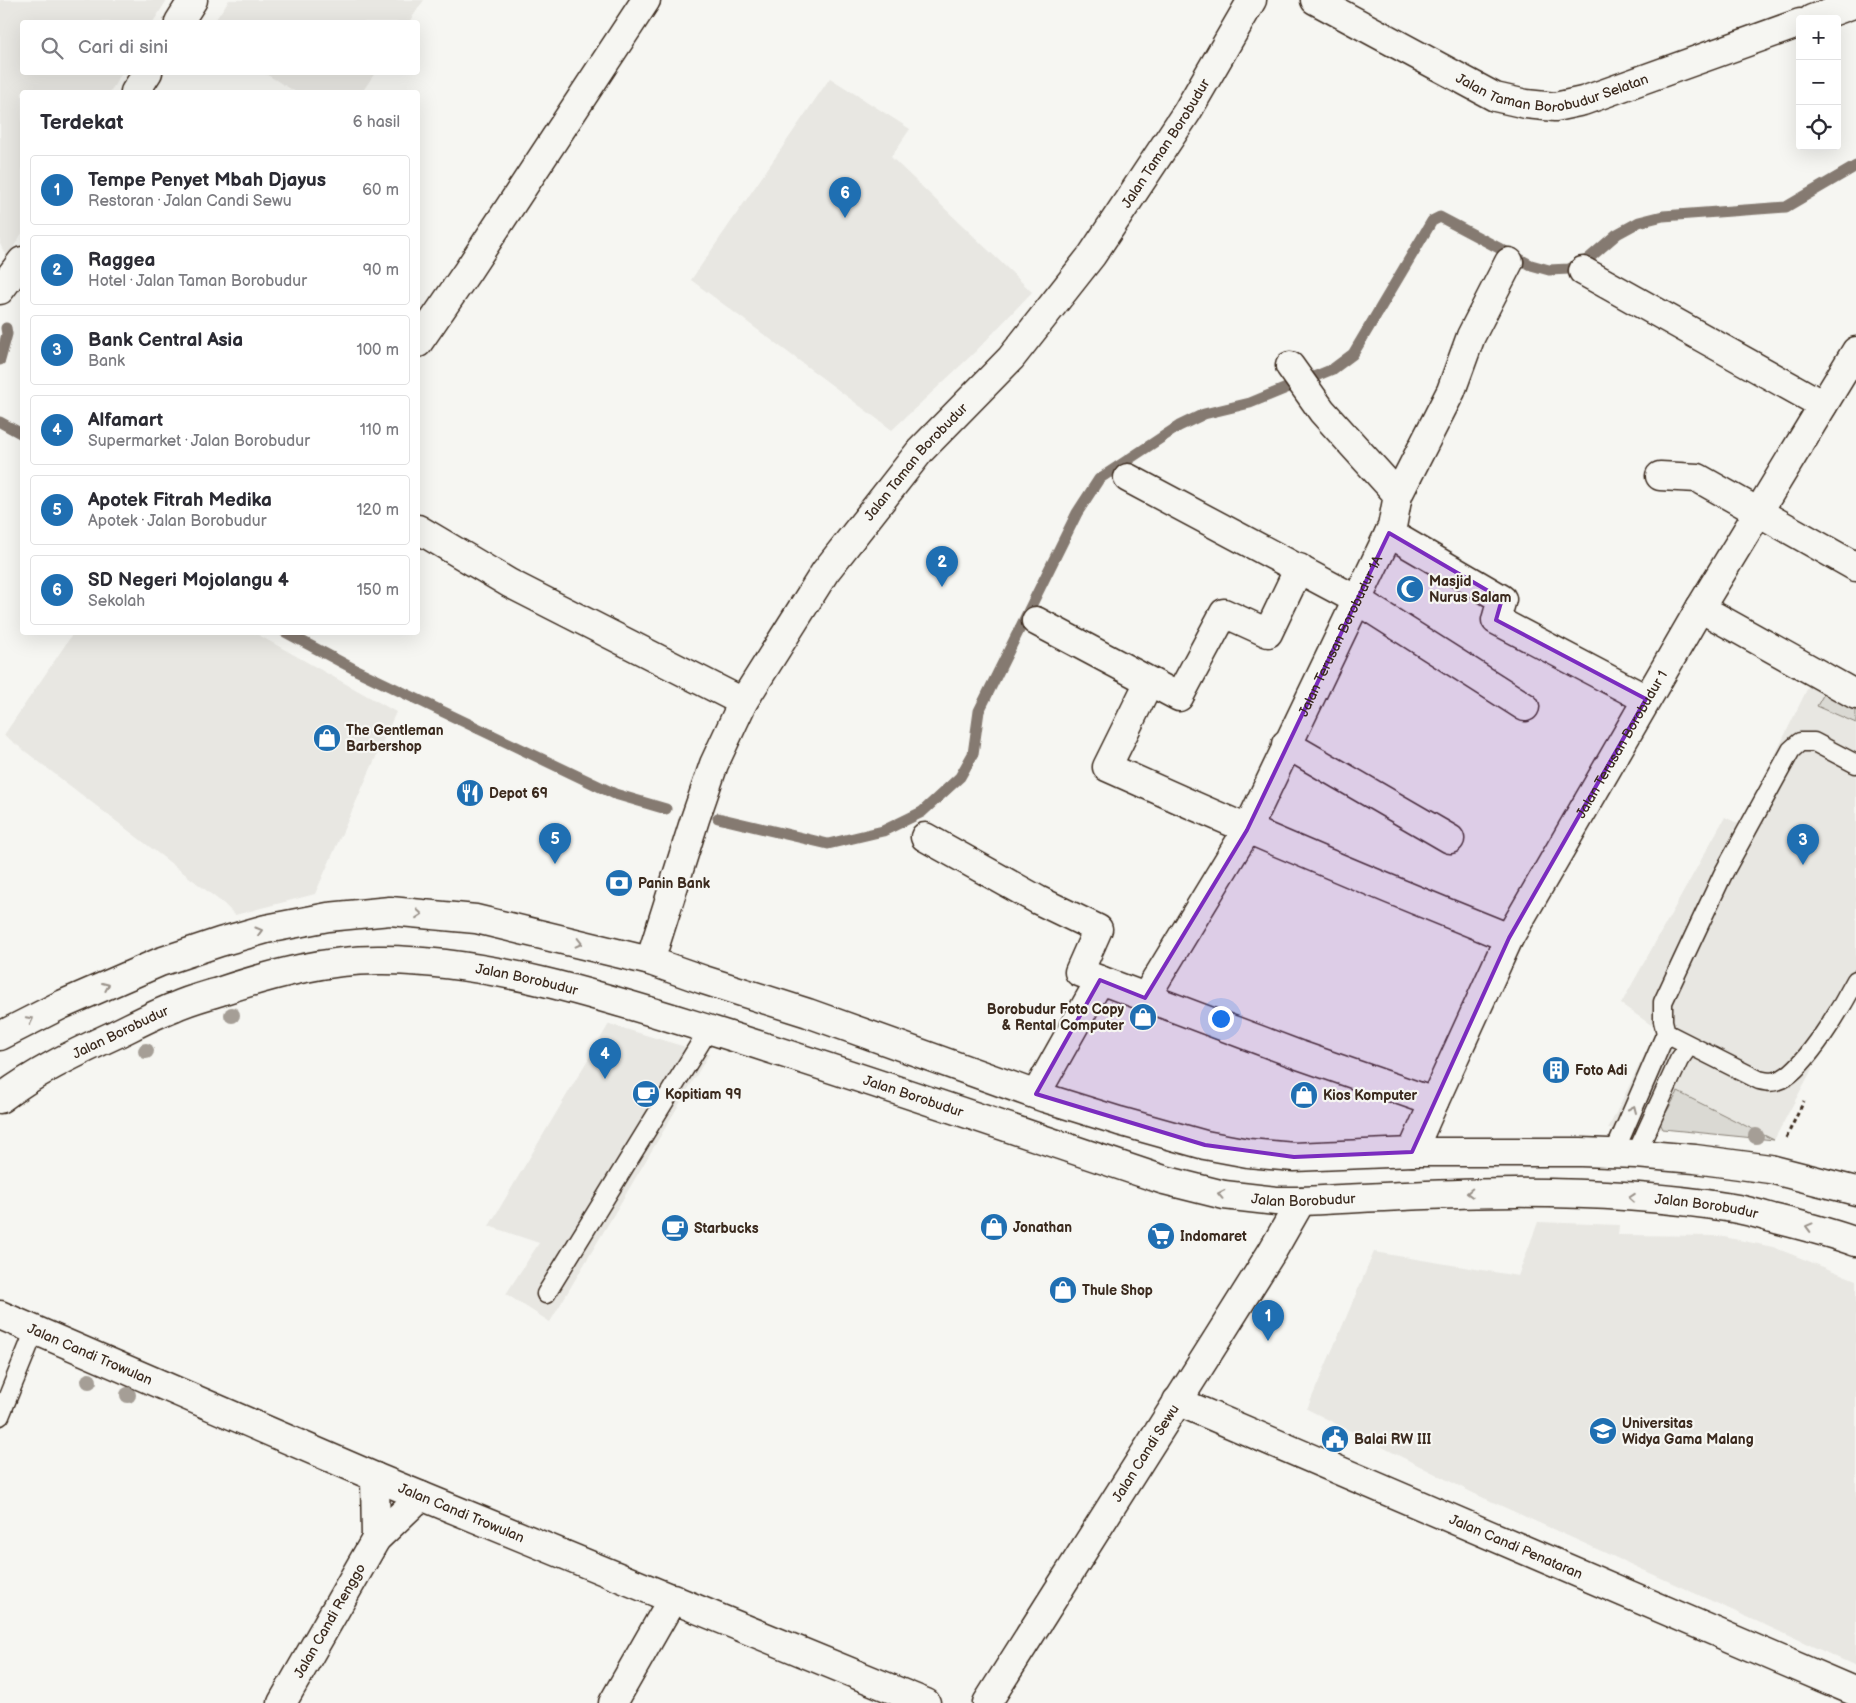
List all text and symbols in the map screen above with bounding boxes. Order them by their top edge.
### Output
map controls [1796,15,1841,150]
button: + [1796,15,1841,60]
search box [20,20,420,75]
icon: search [38,34,66,62]
text: Cari di sini [78,36,168,59]
button: − [1796,60,1841,105]
street label: Jalan Taman Borobudur Selatan [1452,64,1654,84]
text: Jalan Taman Borobudur Selatan [1453,70,1651,116]
street label: Jalan Taman Borobudur [1118,75,1214,211]
button: locate [1796,105,1841,150]
text: Terdekat [40,110,124,135]
text: 6 hasil [353,113,400,132]
text: Tempe Penyet Mbah Djayus [88,169,326,192]
pin: 6 [829,177,861,218]
text: 1 [54,181,60,200]
text: 60 m [362,181,399,200]
text: Restoran · Jalan Candi Sewu [88,192,292,211]
text: Raggea [88,249,155,272]
text: 2 [52,261,62,280]
text: 90 m [363,261,399,280]
text: Hotel · Jalan Taman Borobudur [88,272,307,291]
text: Bank Central Asia [88,329,243,352]
text: 3 [52,341,62,360]
text: 100 m [356,341,399,360]
text: Bank [88,352,125,371]
street label: Jalan Taman Borobudur [860,399,972,524]
text: Alfamart [88,409,163,432]
text: 4 [52,421,62,440]
text: 110 m [360,421,399,440]
text: Supermarket · Jalan Borobudur [88,432,310,451]
text: Apotek Fitrah Medika [88,489,272,512]
text: 5 [52,501,62,520]
text: 120 m [356,501,399,520]
text: Apotek · Jalan Borobudur [88,512,266,531]
pin: 2 [926,546,958,587]
street label: Jalan Terusan Borobudur 1A [1295,552,1386,719]
text: SD Negeri Mojolangu 4 [88,569,289,592]
place label: Masjid Nurus Salam [1429,573,1512,606]
mosque icon: Masjid Nurus Salam [1395,574,1425,604]
text: 6 [52,581,62,600]
text: 150 m [357,581,399,600]
text: Sekolah [88,592,145,611]
street label: Jalan Terusan Borobudur 1 [1572,667,1671,821]
place label: The Gentleman Barbershop [346,722,444,755]
shop icon: The Gentleman Barbershop [312,723,342,753]
restaurant icon: Depot 69 [455,778,485,808]
place label: Depot 69 [489,785,548,802]
pin: 5 [539,823,571,864]
pin: 3 [1787,824,1819,865]
bank icon: Panin Bank [604,868,634,898]
place label: Panin Bank [638,875,711,892]
one-way arrow [415,908,423,919]
one-way arrow [254,926,263,937]
one-way arrow [574,937,583,948]
street label: Jalan Borobudur [474,960,581,999]
one-way arrow [101,981,110,992]
place label: Borobudur Foto Copy & Rental Computer [987,1001,1125,1034]
street label: Jalan Borobudur [70,1002,172,1063]
shop icon: Borobudur Foto Copy & Rental Computer [1128,1002,1158,1032]
your location [1208,1006,1234,1032]
one-way arrow [25,1016,34,1026]
pin: 4 [589,1038,621,1079]
building icon: Foto Adi [1541,1055,1571,1085]
place label: Foto Adi [1575,1062,1627,1079]
street label: Jalan Borobudur [861,1072,966,1121]
cafe icon: Kopitiam 99 [631,1079,661,1109]
shop icon: Kios Komputer [1289,1080,1319,1110]
place label: Kopitiam 99 [665,1086,742,1103]
place label: Kios Komputer [1323,1087,1418,1104]
one-way arrow [1627,1105,1638,1114]
one-way arrow [1466,1188,1474,1198]
one-way arrow [1216,1189,1225,1200]
street label: Jalan Borobudur [1250,1190,1357,1210]
street label: Jalan Borobudur [1654,1190,1761,1223]
one-way arrow [1628,1192,1636,1203]
shop icon: Jonathan [979,1212,1009,1242]
cafe icon: Starbucks [660,1213,690,1243]
place label: Jonathan [1013,1219,1072,1236]
place label: Starbucks [694,1220,759,1237]
supermarket icon: Indomaret [1146,1221,1176,1251]
one-way arrow [1806,1223,1814,1233]
place label: Indomaret [1180,1228,1247,1245]
shop icon: Thule Shop [1048,1275,1078,1305]
place label: Thule Shop [1082,1282,1153,1299]
pin: 1 [1252,1300,1284,1341]
street label: Jalan Candi Trowulan [25,1320,155,1389]
street label: Jalan Candi Sewu [1108,1401,1183,1505]
place label: Universitas Widya Gama Malang [1622,1415,1754,1448]
school or university icon: Universitas Widya Gama Malang [1588,1416,1618,1446]
public building icon: Balai RW III [1320,1424,1350,1454]
place label: Balai RW III [1354,1431,1432,1448]
street label: Jalan Candi Trowulan [396,1480,527,1546]
street label: Jalan Candi Penataran [1447,1511,1585,1583]
street label: Jalan Candi Renggo [290,1561,369,1681]

